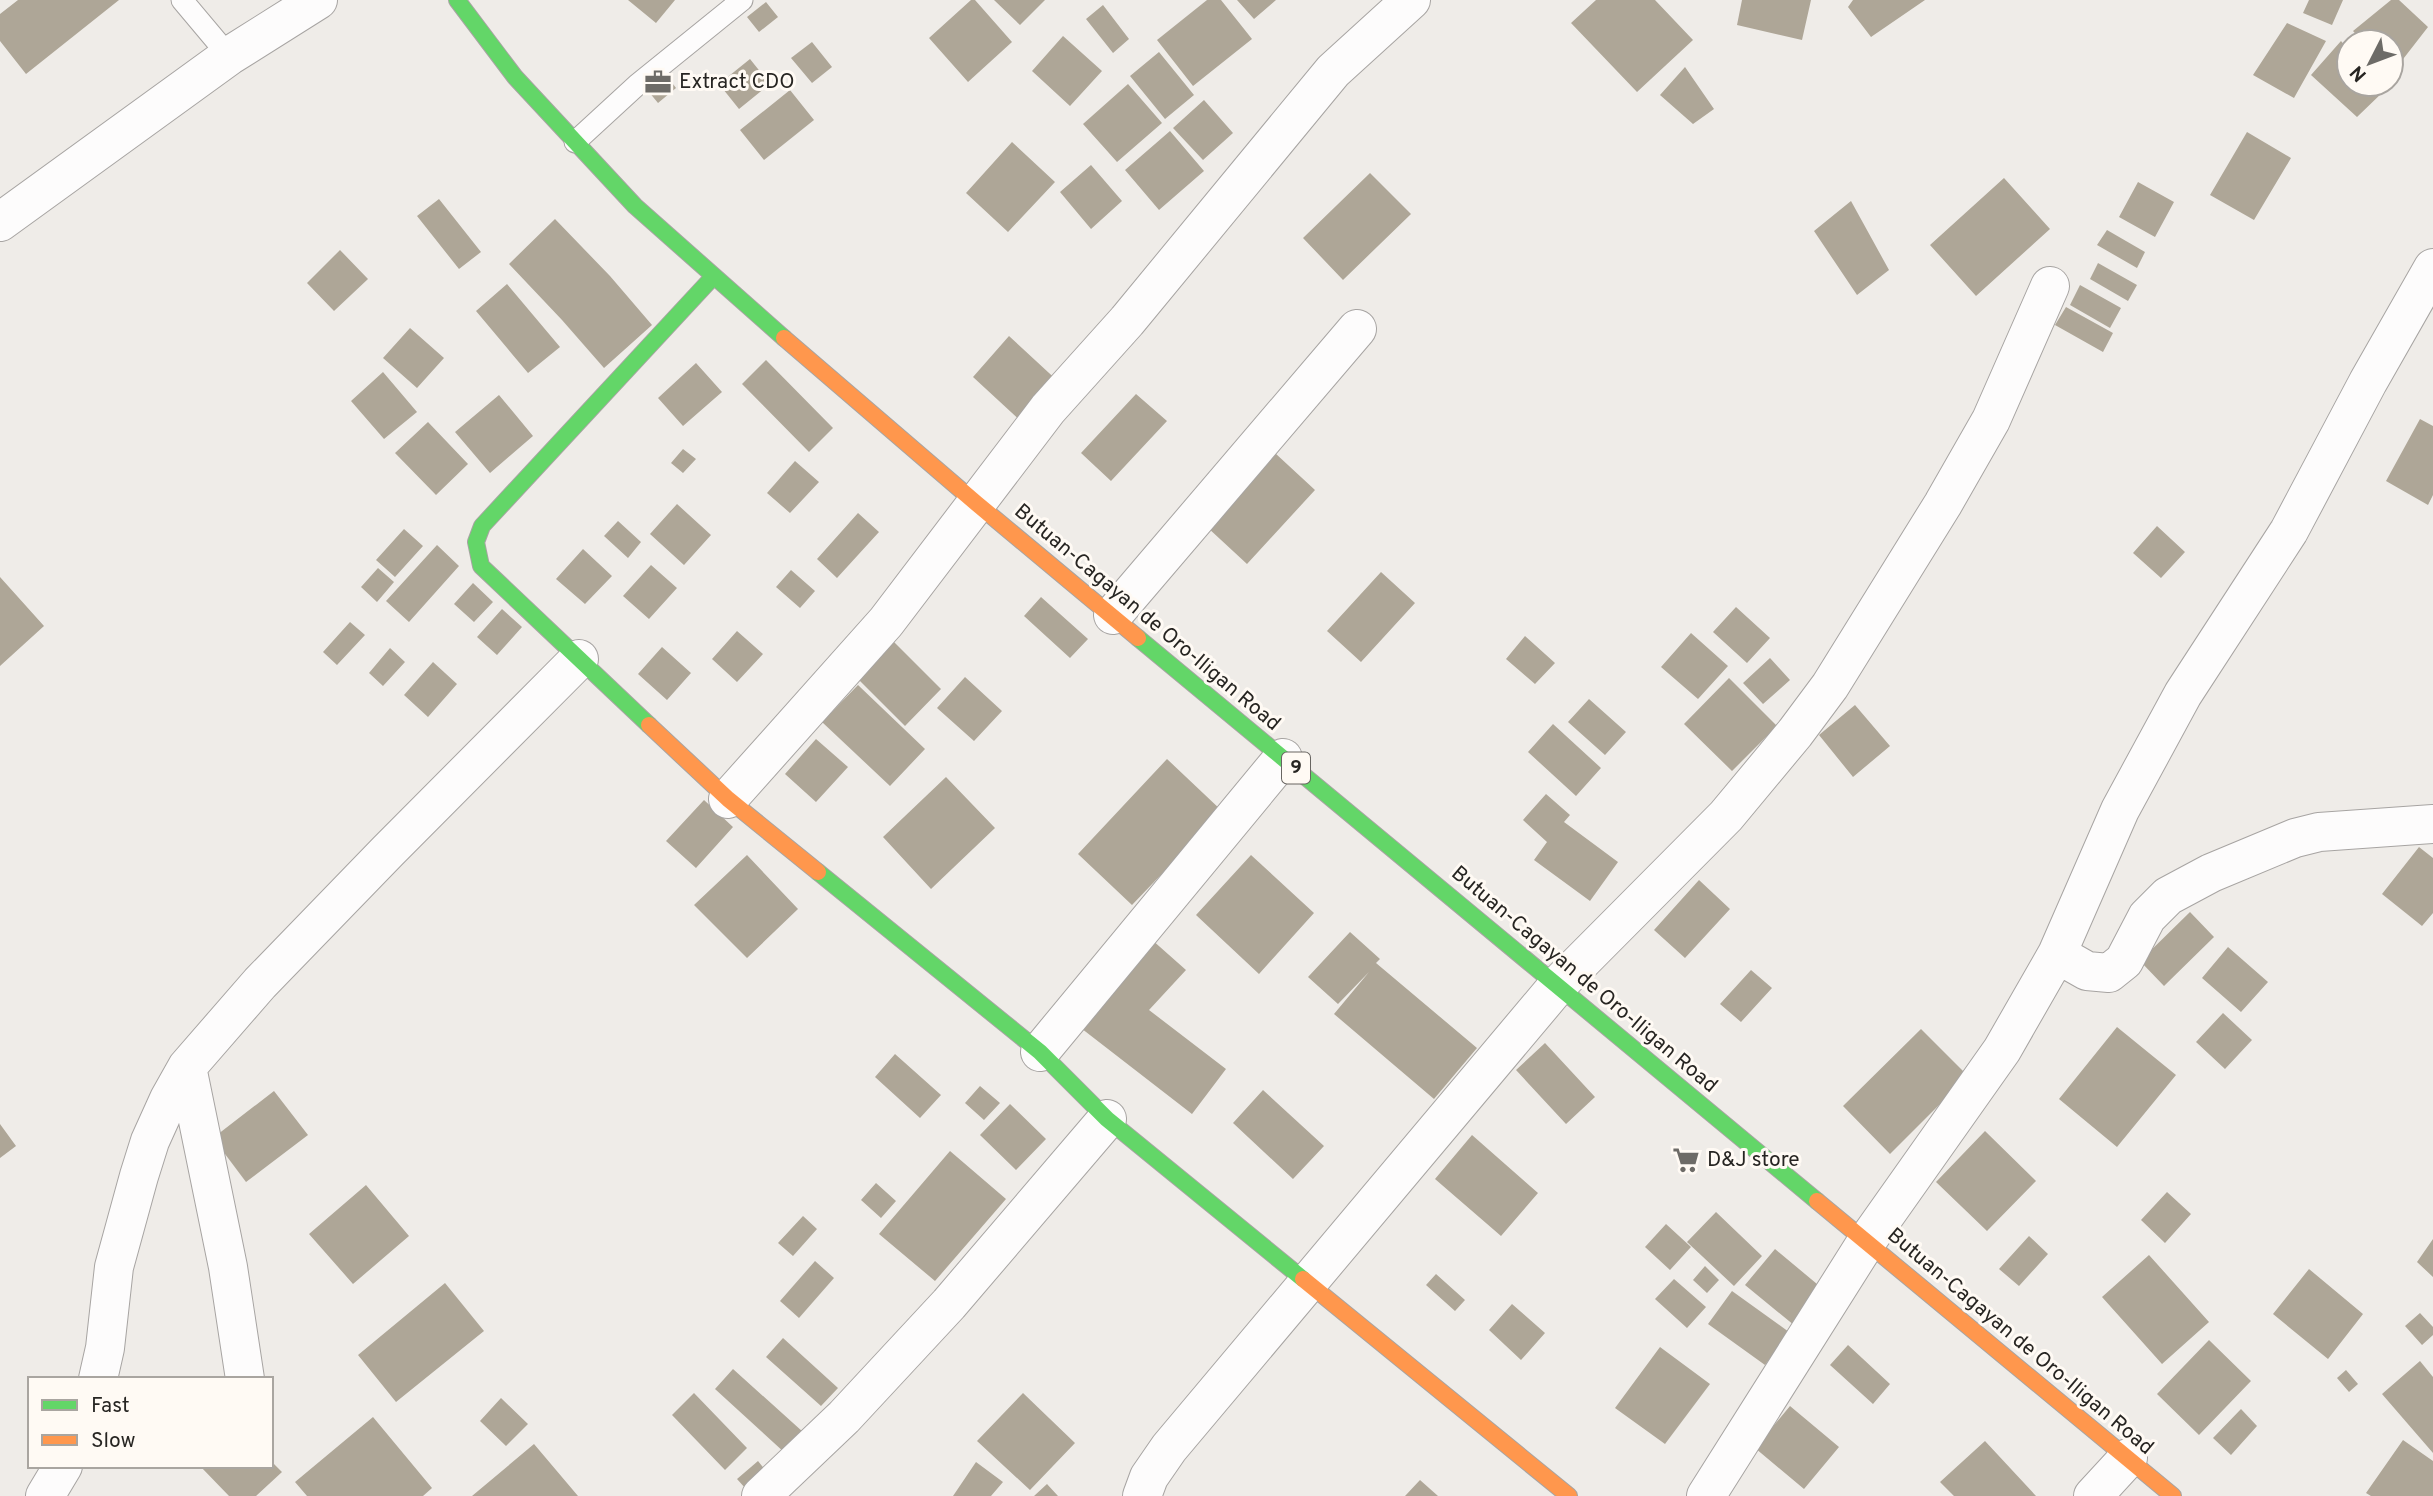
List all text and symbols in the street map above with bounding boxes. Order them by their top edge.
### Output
north arrow [2335,28,2405,98]
text: N [2345,60,2372,86]
office icon: Extract CDO [643,67,673,97]
place label: Extract CDO [679,69,795,96]
street label: Butuan-Cagayan de Oro-Iligan Road [1008,498,1286,738]
road number: 9 [1282,752,1310,783]
street label: Butuan-Cagayan de Oro-Iligan Road [1445,860,1723,1100]
supermarket icon: D&J store [1671,1145,1701,1175]
place label: D&J store [1707,1147,1800,1174]
street label: Butuan-Cagayan de Oro-Iligan Road [1881,1222,2159,1462]
legend [28,1377,273,1468]
text: Fast [91,1393,130,1420]
text: Slow [91,1428,136,1455]

